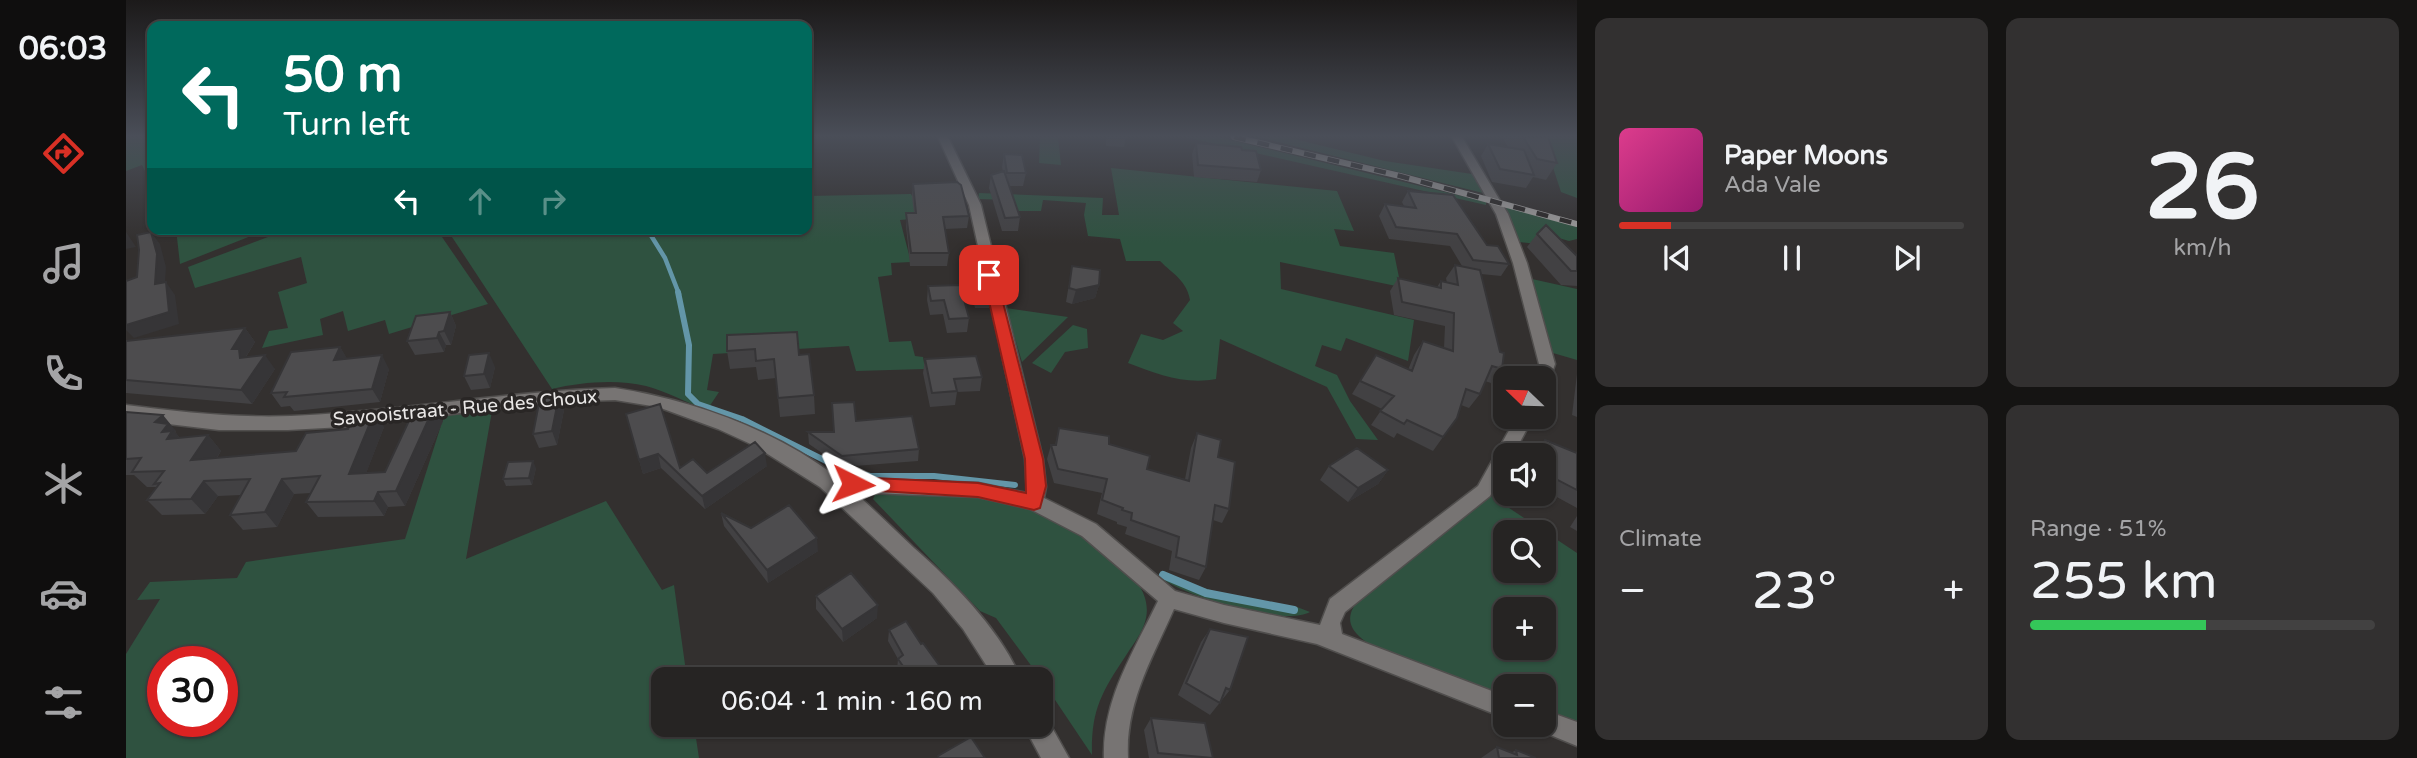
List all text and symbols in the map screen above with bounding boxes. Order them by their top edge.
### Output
text: 06:03 [19,30,107,68]
text: 50 m [283,46,402,105]
icon: left [168,49,259,140]
text: Turn left [283,106,410,144]
icon: directions [39,129,88,178]
text: 26 [2145,133,2260,243]
text: Paper Moons [1724,140,1888,171]
text: Ada Vale [1724,171,1821,199]
icon: left [388,182,426,220]
icon: ahead [461,182,499,220]
icon: right [534,182,572,220]
text: km/h [2174,234,2231,262]
icon: music [39,239,88,288]
icon: previous [1658,239,1696,277]
icon: pause [1773,239,1811,277]
icon: next [1888,239,1926,277]
pin [959,245,1019,305]
icon: arrive [970,256,1008,294]
icon: phone [39,349,88,398]
north arrow [1493,366,1556,429]
map controls [1493,366,1556,737]
street label: Savooistraat - Rue des Choux [332,385,598,431]
button: sound [1493,443,1556,506]
position arrow [816,447,890,521]
icon: climate [39,459,88,508]
text: Range · 51% [2030,515,2166,543]
button: search [1493,520,1556,583]
text: Climate [1619,525,1702,553]
text: 255 km [2030,550,2218,613]
text: 23° [1752,560,1837,623]
text: − [1619,568,1646,614]
text: + [1943,568,1964,614]
icon: car [39,569,88,618]
button: + [1493,597,1556,660]
speed limit sign: 30 [147,646,238,737]
button: − [1493,674,1556,737]
icon: filters [39,678,88,727]
text: 06:04 · 1 min · 160 m [721,686,983,717]

